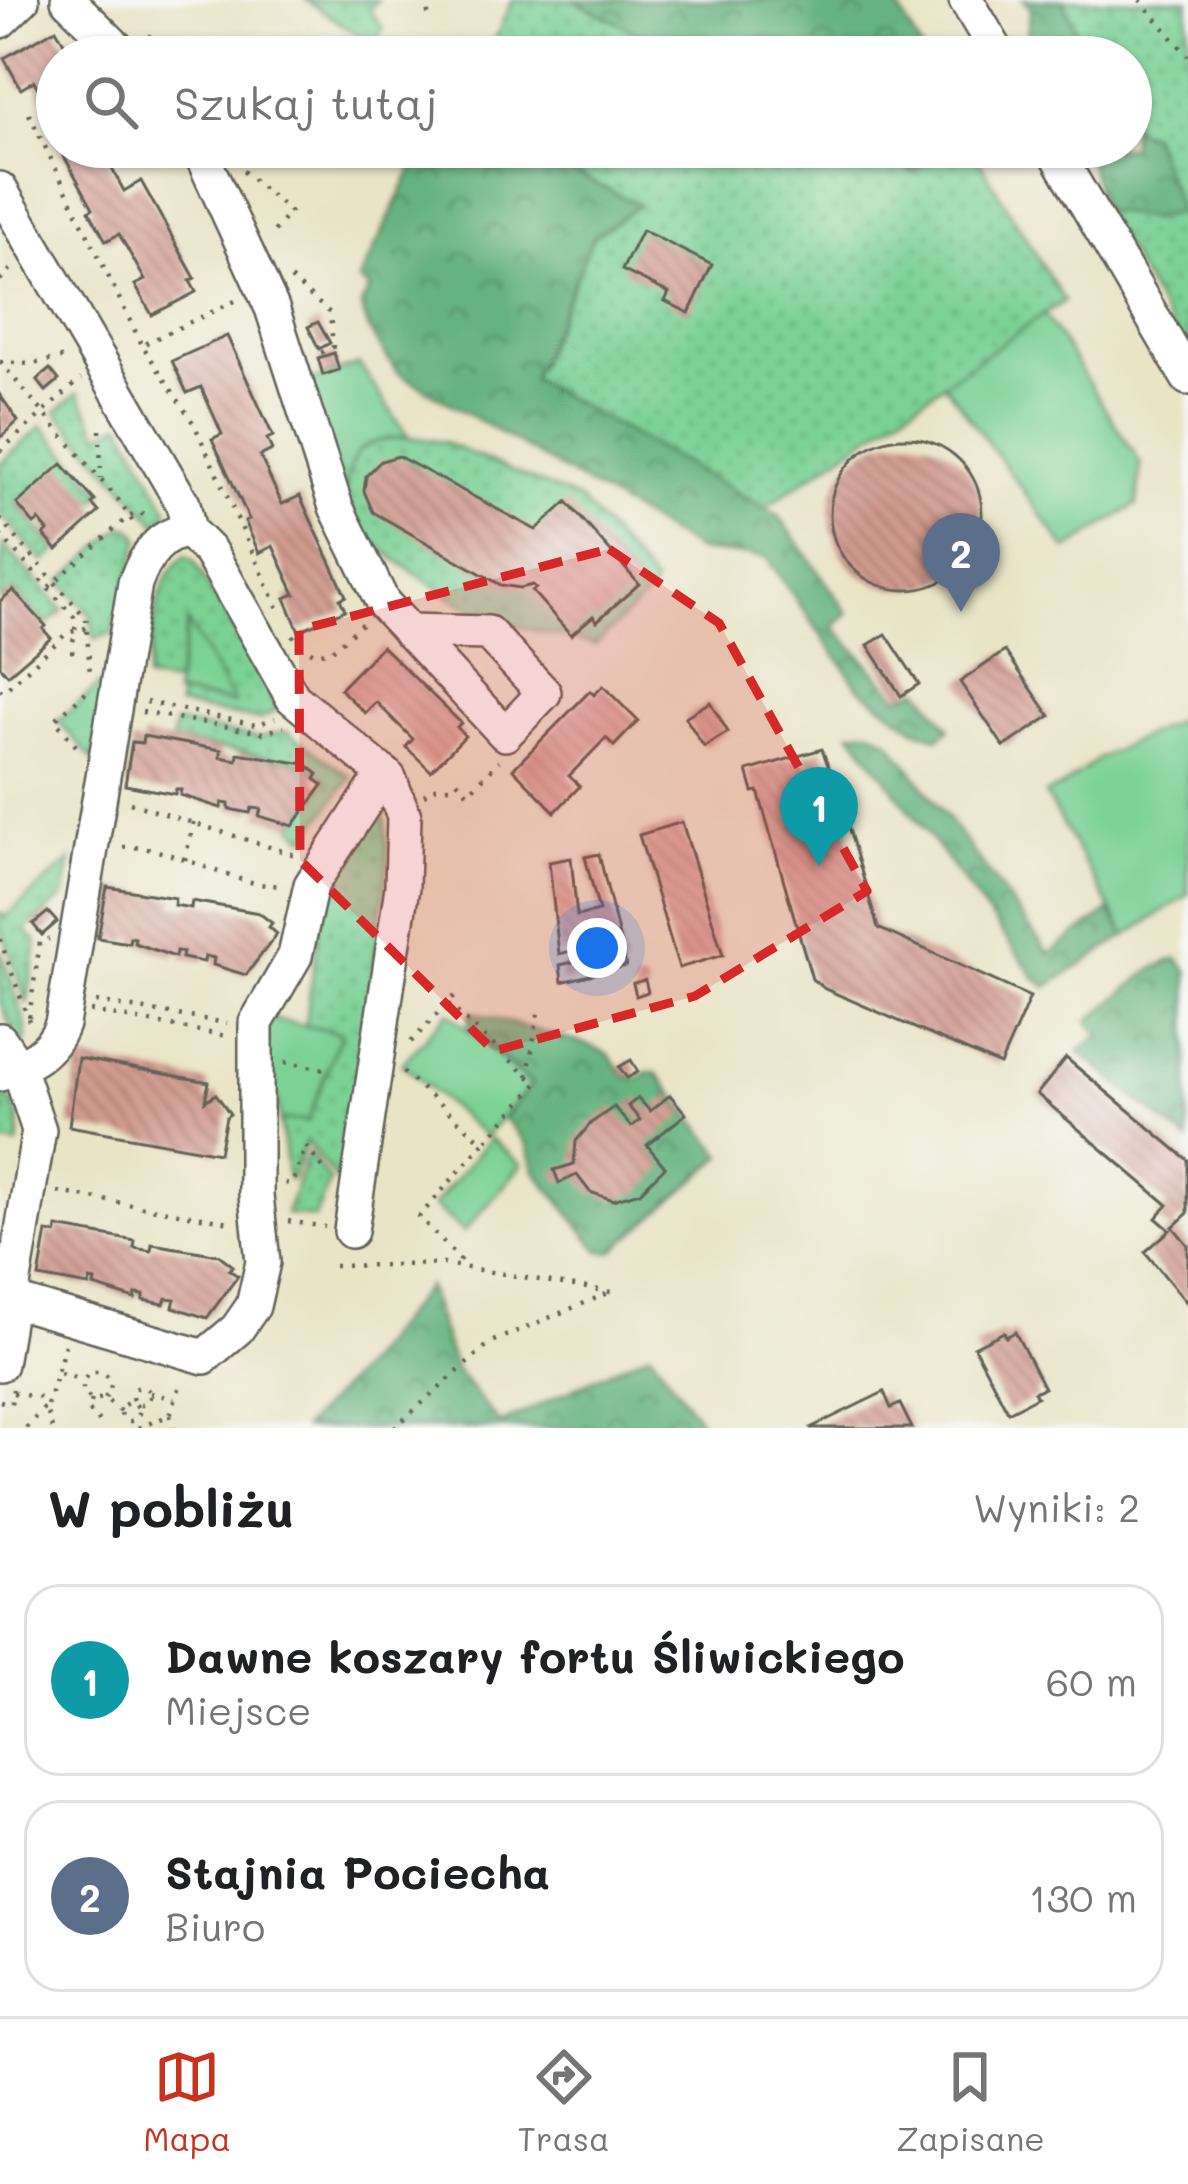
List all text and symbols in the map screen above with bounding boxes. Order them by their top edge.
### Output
search box [36,36,1152,168]
icon: search [78,69,144,135]
text: Szukaj tutaj [174,73,438,131]
pin: 2 [922,513,1000,612]
pin: 1 [780,767,858,866]
your location [567,918,627,978]
text: W pobliżu [48,1473,294,1540]
text: Wyniki: 2 [973,1481,1140,1532]
text: Dawne koszary fortu Śliwickiego [165,1626,904,1684]
text: 1 [81,1655,99,1706]
text: 60 m [1046,1655,1137,1706]
text: Miejsce [165,1684,311,1735]
text: Stajnia Pociecha [165,1842,550,1900]
text: 2 [79,1871,101,1922]
text: 130 m [1029,1871,1137,1922]
text: Biuro [165,1900,265,1951]
tab: Mapa [143,2044,231,2159]
tab: Trasa [518,2044,610,2159]
tab: Zapisane [896,2044,1045,2159]

